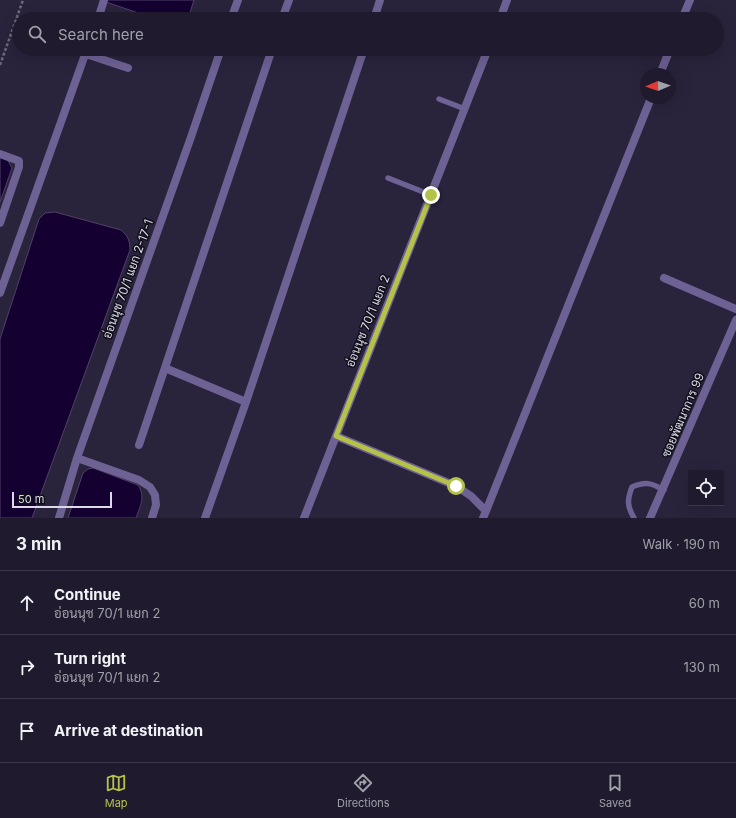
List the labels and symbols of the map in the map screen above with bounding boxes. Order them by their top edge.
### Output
north arrow [640,68,676,104]
route end [422,186,440,204]
street label: อ่อนนุช 70/1 แยก 2-17-1 [99,217,158,341]
street label: อ่อนนุช 70/1 แยก 2 [342,272,395,370]
street label: ซอยพัฒนาการ 99 [658,370,707,459]
route start [447,477,465,495]
scale bar [12,490,112,509]

